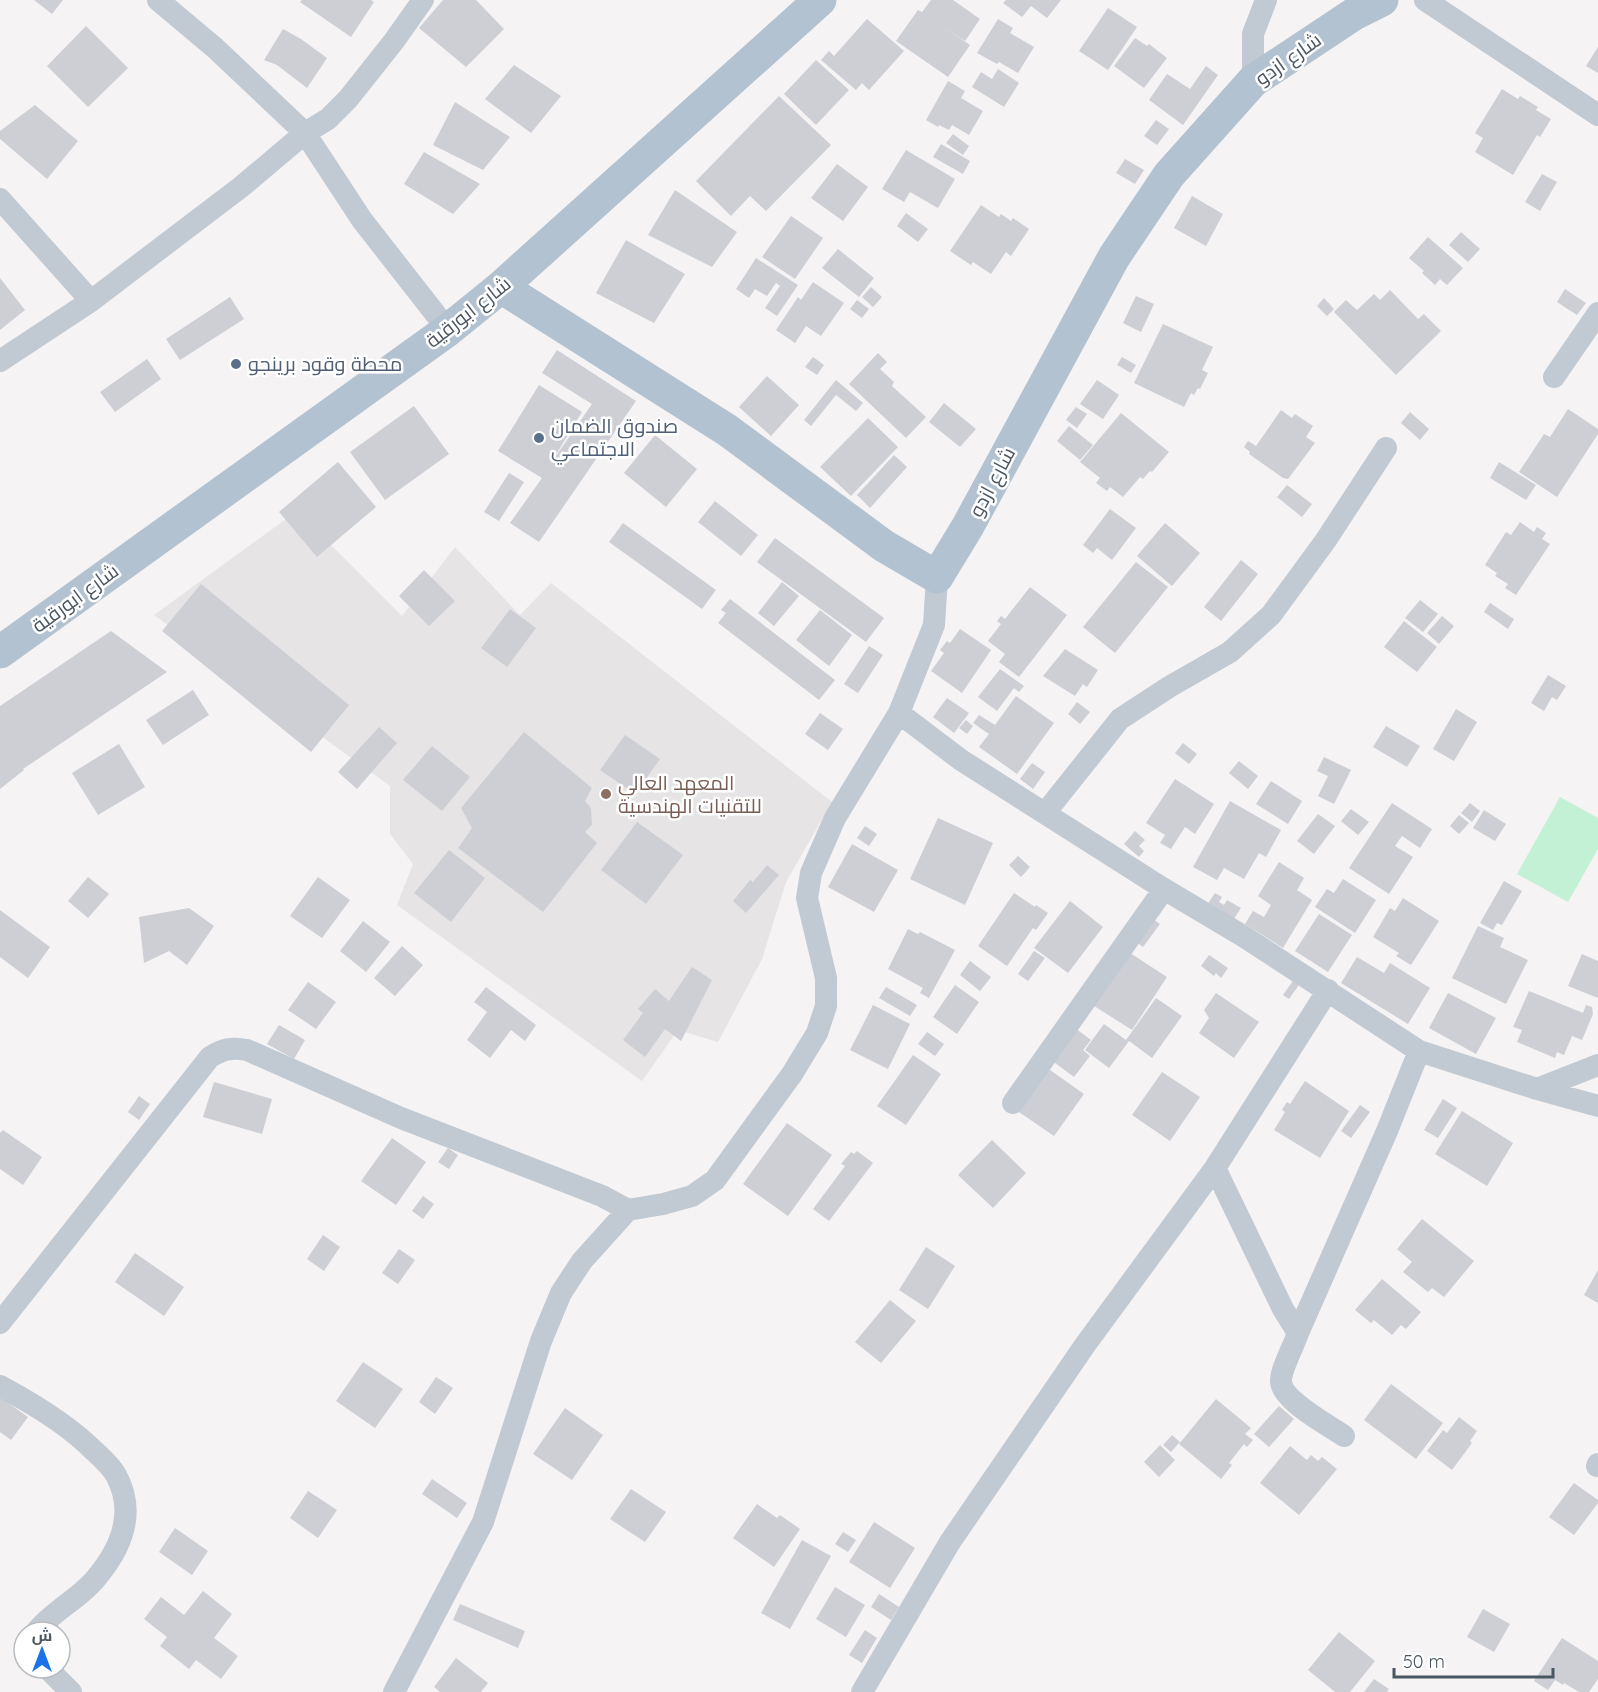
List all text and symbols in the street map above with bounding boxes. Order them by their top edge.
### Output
street label: شارع ازدو [1250,27,1327,92]
street label: شارع ابورقية [420,271,517,354]
place label: محطة وقود برينجو [248,351,402,376]
marker: محطة وقود برينجو [229,357,243,371]
place label: صندوق الضمان الاجتماعي [551,413,678,465]
marker: صندوق الضمان الاجتماعي [532,431,546,445]
street label: شارع ازدو [963,443,1022,522]
street label: شارع ابورقية [26,558,124,639]
place label: المعهد العالي للتقنيات الهندسية [618,770,762,819]
marker: المعهد العالي للتقنيات الهندسية [599,787,613,801]
north arrow [12,1620,72,1680]
text: ش [32,1625,52,1645]
scale bar [1394,1641,1553,1679]
text: 50 m [1403,1650,1445,1673]

